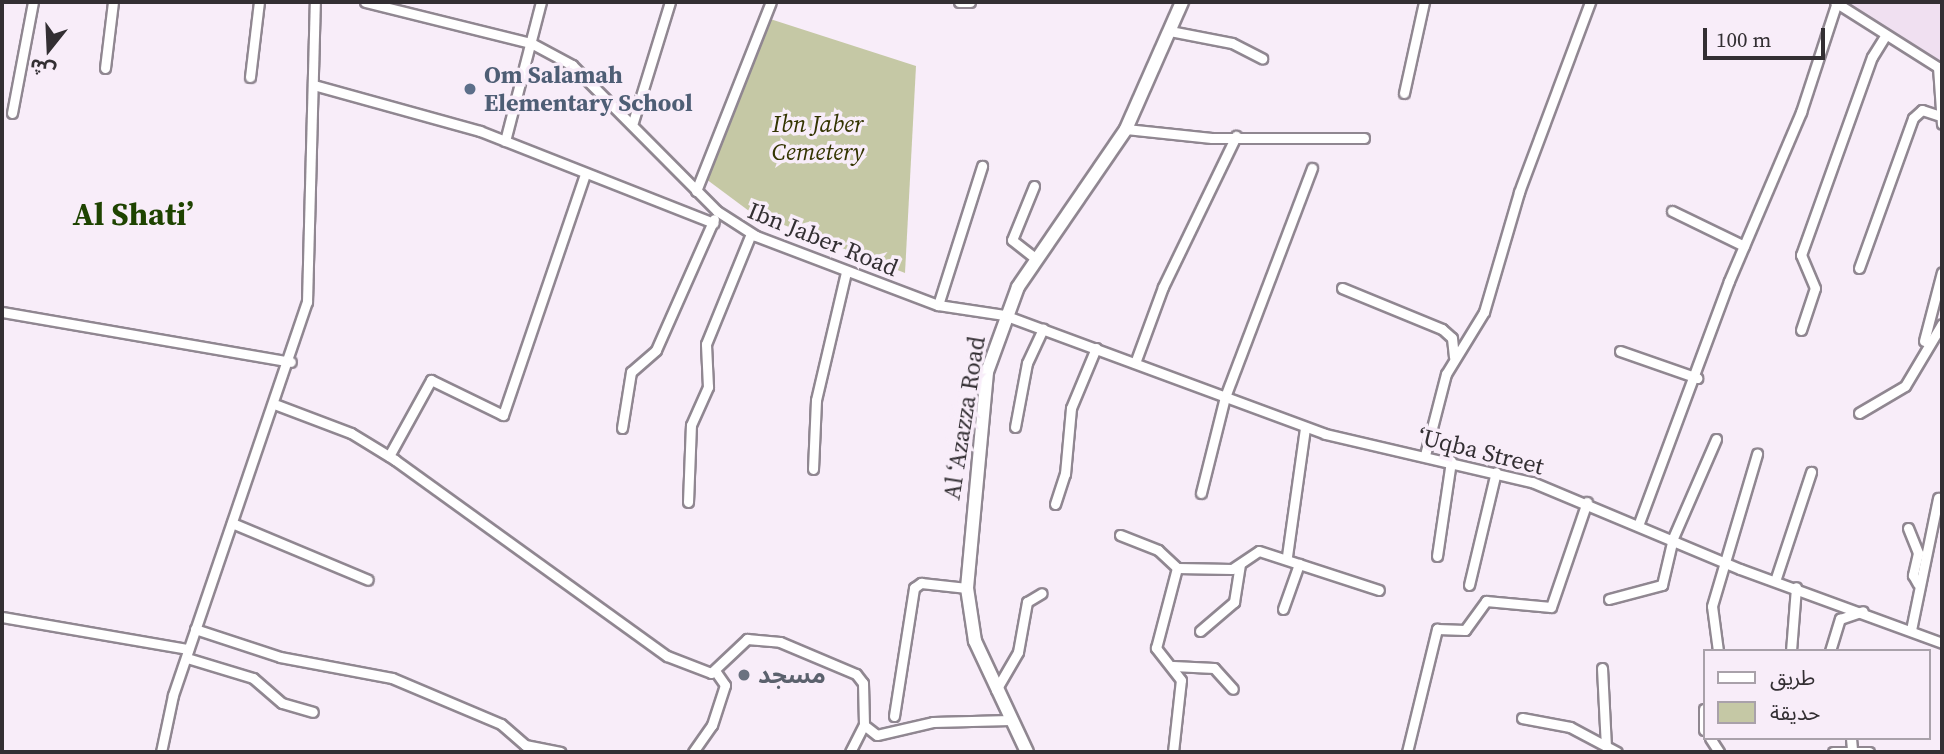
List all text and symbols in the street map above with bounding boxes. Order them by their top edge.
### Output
north arrow [14,14,84,84]
scale bar [1706,14,1828,58]
text: 100 m [1716,25,1771,54]
text: ش [26,53,59,85]
place label: Om Salamah Elementary School [484,61,693,117]
marker: Om Salamah Elementary School [462,81,478,97]
park label: Ibn Jaber Cemetery [772,110,864,166]
district label: Al Shati’ [72,195,194,233]
street label: Ibn Jaber Road [744,196,902,282]
street label: Al ‘Azazza Road [937,334,991,502]
street label: ‘Uqba Street [1415,421,1547,481]
legend [1702,649,1930,740]
place label: مسجد [758,661,826,689]
text: طريق [1770,663,1815,692]
marker: مسجد [736,667,752,683]
text: حديقة [1770,698,1820,727]

